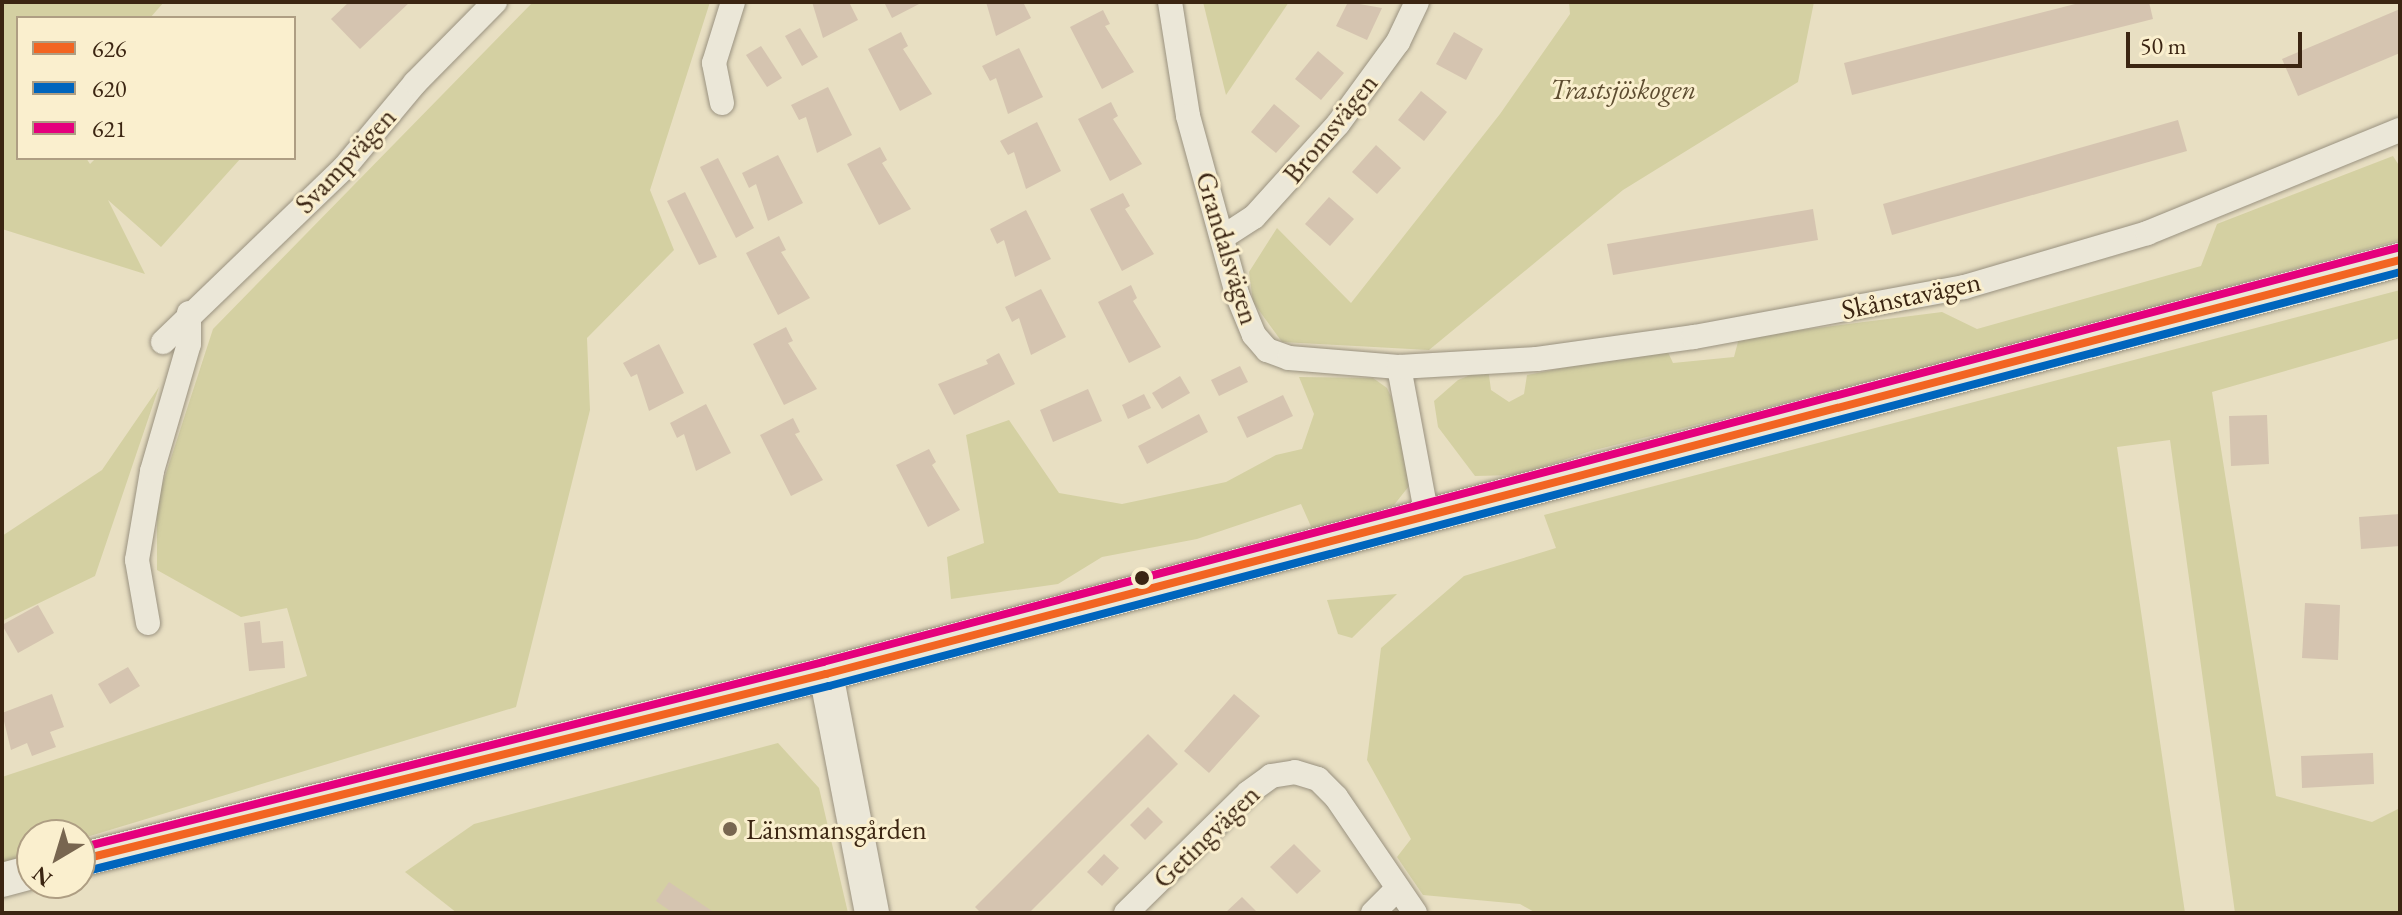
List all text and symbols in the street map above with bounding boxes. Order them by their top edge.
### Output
legend [16,16,296,160]
scale bar [2130,16,2306,66]
text: 50 m [2140,30,2187,61]
text: 626 [92,33,127,64]
street label: Bromsvägen [1276,66,1384,190]
park label: Trastsjöskogen [1550,72,1696,106]
text: 620 [92,73,127,104]
street label: Svampvägen [287,100,403,220]
text: 621 [92,113,127,144]
street label: Grandalsvägen [1189,168,1267,328]
street label: Skånstavägen [1838,264,1984,326]
unlabelled marker [1134,570,1150,586]
street label: Getingvägen [1146,777,1266,895]
place label: Länsmansgården [746,812,927,846]
north arrow [16,819,96,899]
marker: Länsmansgården [721,820,739,838]
text: N [26,860,58,894]

